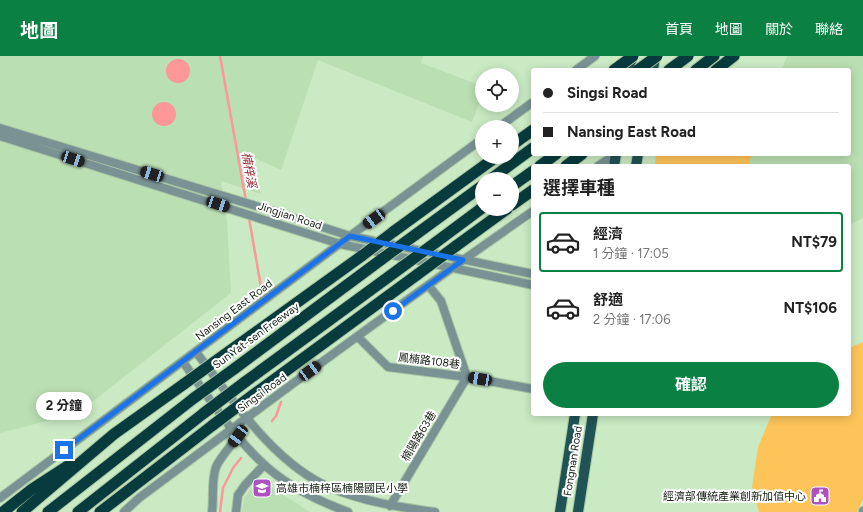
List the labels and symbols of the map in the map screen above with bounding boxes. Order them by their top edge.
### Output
car [60,150,86,168]
water label: 楠梓溪 [239,151,259,191]
car [139,165,165,183]
car [205,195,231,213]
street label: Jingjian Road [257,200,323,232]
car [361,207,387,231]
street label: Nansing East Road [193,277,275,343]
street label: Sun Yat-sen Freeway [210,300,302,372]
route start [384,302,402,320]
street label: 鳳楠路108巷 [397,351,461,371]
car [297,359,323,383]
street label: Singsi Road [235,371,289,415]
car [467,371,493,387]
callout: 2 分鐘 [36,392,92,420]
street label: 楠陽路63巷 [399,409,439,463]
car [226,423,250,449]
street label: Fongnan Road [561,425,585,497]
route end [55,441,73,459]
school or university icon: 高雄市楠梓區楠陽國民小學 [251,477,273,499]
place label: 高雄市楠梓區楠陽國民小學 [276,482,408,495]
public building icon: 經濟部傳統產業創新加值中心 [809,485,831,507]
place label: 經濟部傳統產業創新加值中心 [663,490,806,503]

